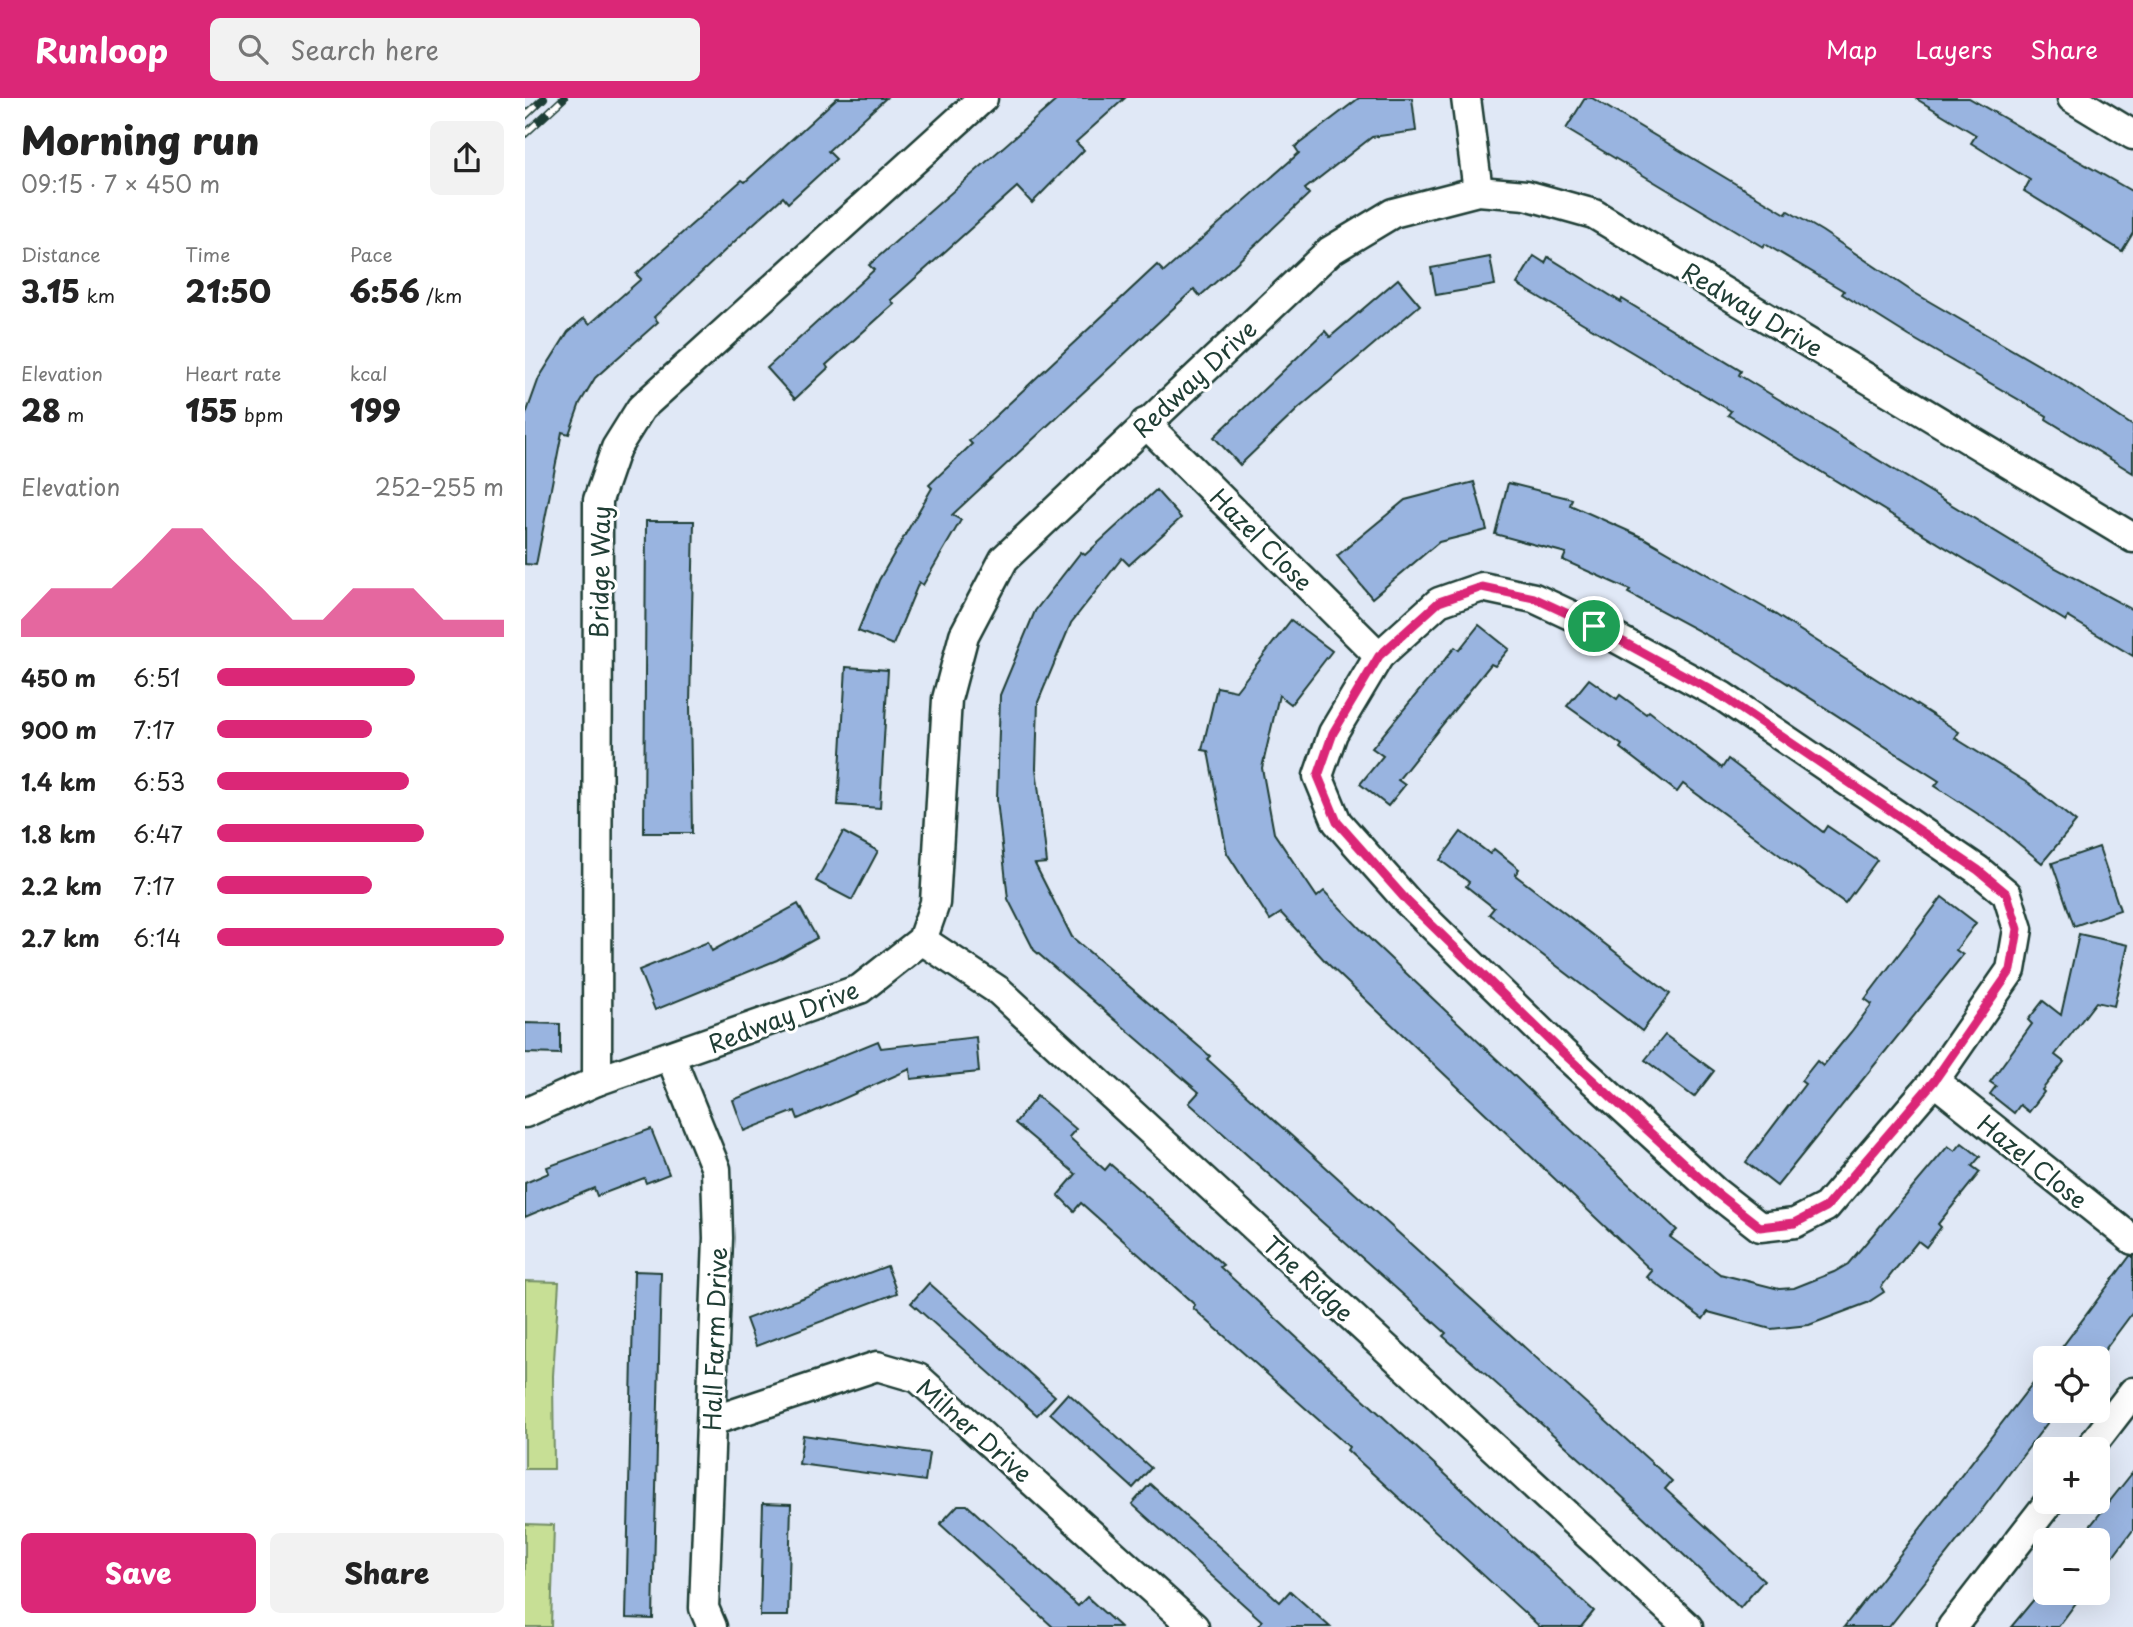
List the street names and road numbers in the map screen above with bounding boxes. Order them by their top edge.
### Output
street label: Redway Drive [1676,253,1830,365]
street label: Redway Drive [1124,311,1264,445]
street label: Hazel Close [1202,479,1322,599]
street label: Bridge Way [580,505,618,639]
street label: Redway Drive [703,971,863,1061]
street label: Hazel Close [1970,1105,2096,1217]
street label: The Ridge [1256,1226,1362,1330]
street label: Hall Farm Drive [693,1247,735,1431]
street label: Milner Drive [909,1370,1041,1490]

